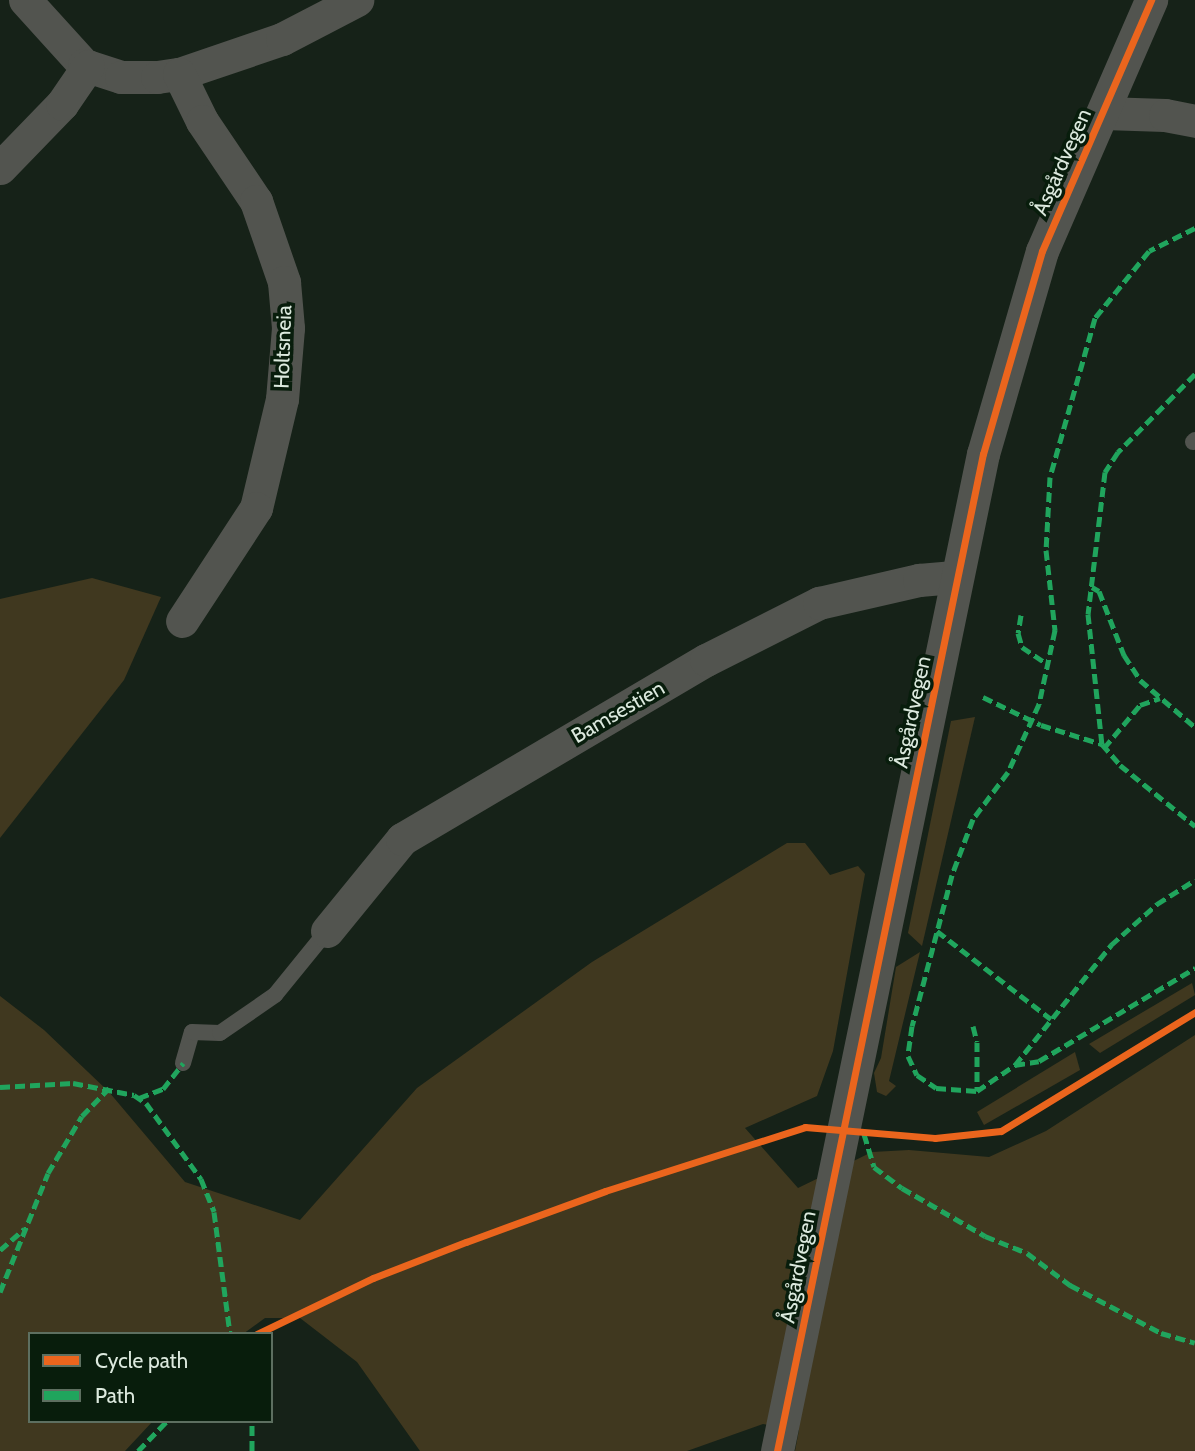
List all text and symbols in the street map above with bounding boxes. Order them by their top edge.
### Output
street label: Åsgårdvegen [1027,105,1097,219]
street label: Holtsneia [269,305,297,389]
street label: Åsgårdvegen [888,654,936,770]
street label: Bamsestien [567,675,669,749]
street label: Åsgårdvegen [775,1209,821,1325]
legend [28,1332,273,1423]
text: Cycle path [95,1348,188,1373]
text: Path [95,1383,135,1408]

